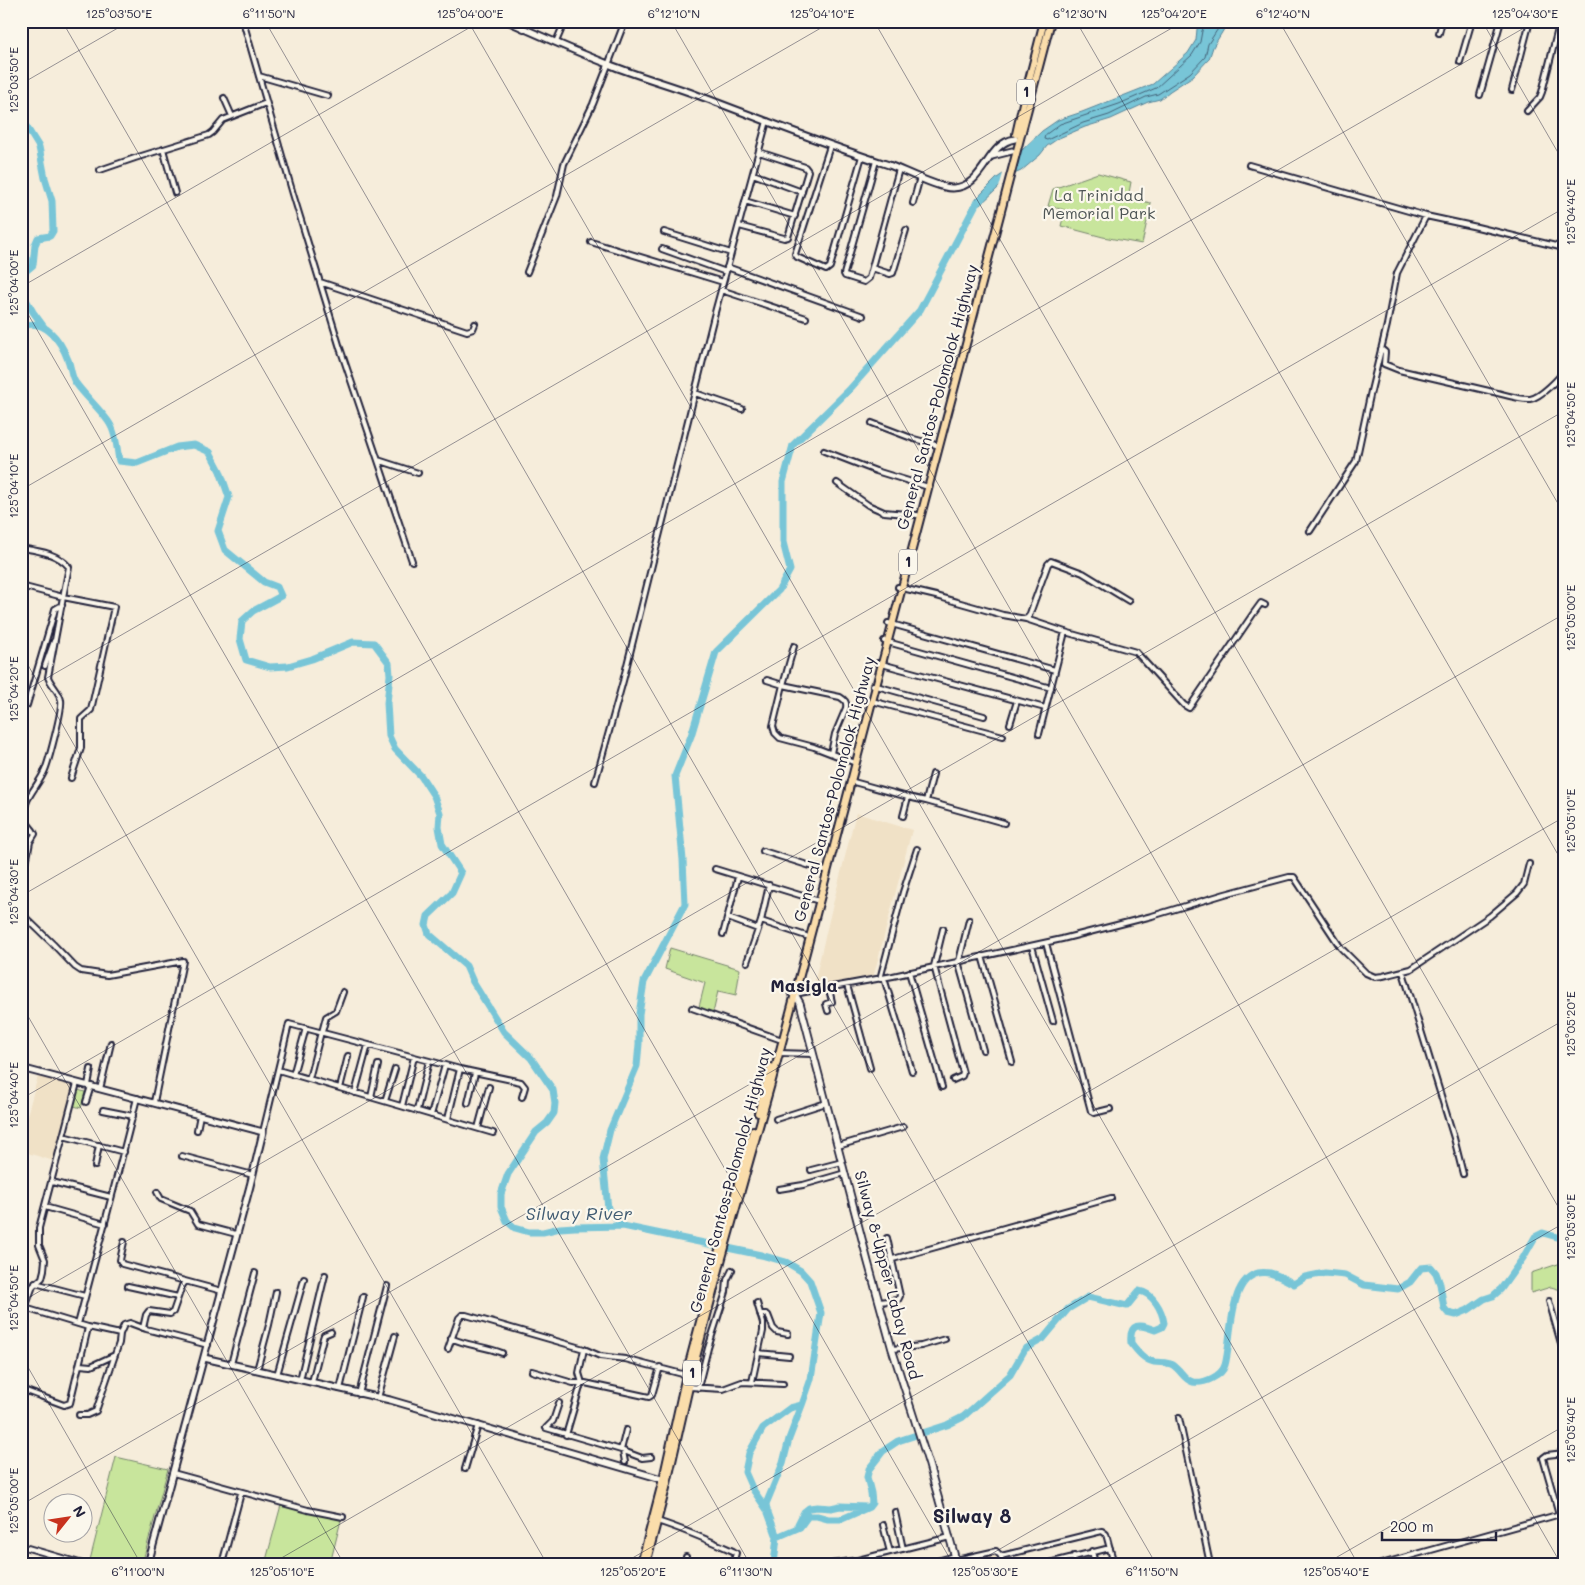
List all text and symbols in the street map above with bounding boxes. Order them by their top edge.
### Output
text: 125°03'50"E [86,5,152,21]
text: 6°11'50"N [243,5,295,21]
text: 125°04'00"E [437,5,503,21]
text: 6°12'10"N [648,5,700,21]
text: 125°04'10"E [790,5,854,21]
text: 6°12'30"N [1053,5,1107,21]
text: 125°04'20"E [1141,5,1207,21]
text: 6°12'40"N [1256,5,1310,21]
text: 125°04'30"E [1492,5,1558,21]
text: 125°03'50"E [5,47,21,113]
road number: 1 [1017,80,1035,104]
text: 125°04'40"E [1562,179,1578,245]
park label: La Trinidad Memorial Park [1042,184,1156,223]
text: 125°04'00"E [5,250,21,316]
street label: General Santos-Polomolok Highway [891,262,982,532]
text: 125°04'50"E [1562,382,1578,448]
text: 125°04'10"E [5,454,21,518]
road number: 1 [899,550,917,574]
text: 125°05'00"E [1562,585,1578,651]
street label: General Santos-Polomolok Highway [788,654,879,924]
text: 125°04'20"E [5,656,21,722]
text: 125°05'10"E [1562,789,1578,853]
text: 125°04'30"E [5,859,21,925]
district label: Masigla [770,973,838,997]
text: 125°05'20"E [1562,991,1578,1057]
street label: General Santos-Polomolok Highway [684,1045,775,1315]
text: 125°04'40"E [5,1062,21,1128]
street label: Silway 8-Upper Labay Road [850,1168,927,1382]
text: 125°05'30"E [1562,1194,1578,1260]
water label: Silway River [525,1201,633,1225]
text: 125°04'50"E [5,1265,21,1331]
road number: 1 [683,1360,701,1386]
text: 125°05'40"E [1562,1397,1578,1463]
text: 125°05'00"E [5,1468,21,1534]
north arrow [42,1492,92,1542]
text: N [69,1502,91,1521]
district label: Silway 8 [933,1503,1012,1528]
scale bar [1382,1510,1496,1542]
text: 200 m [1390,1516,1434,1536]
text: 6°11'00"N [111,1563,165,1579]
text: 125°05'10"E [250,1563,314,1579]
text: 125°05'20"E [600,1563,666,1579]
text: 6°11'30"N [720,1563,772,1579]
text: 125°05'30"E [952,1563,1018,1579]
text: 6°11'50"N [1126,1563,1178,1579]
text: 125°05'40"E [1303,1563,1369,1579]

